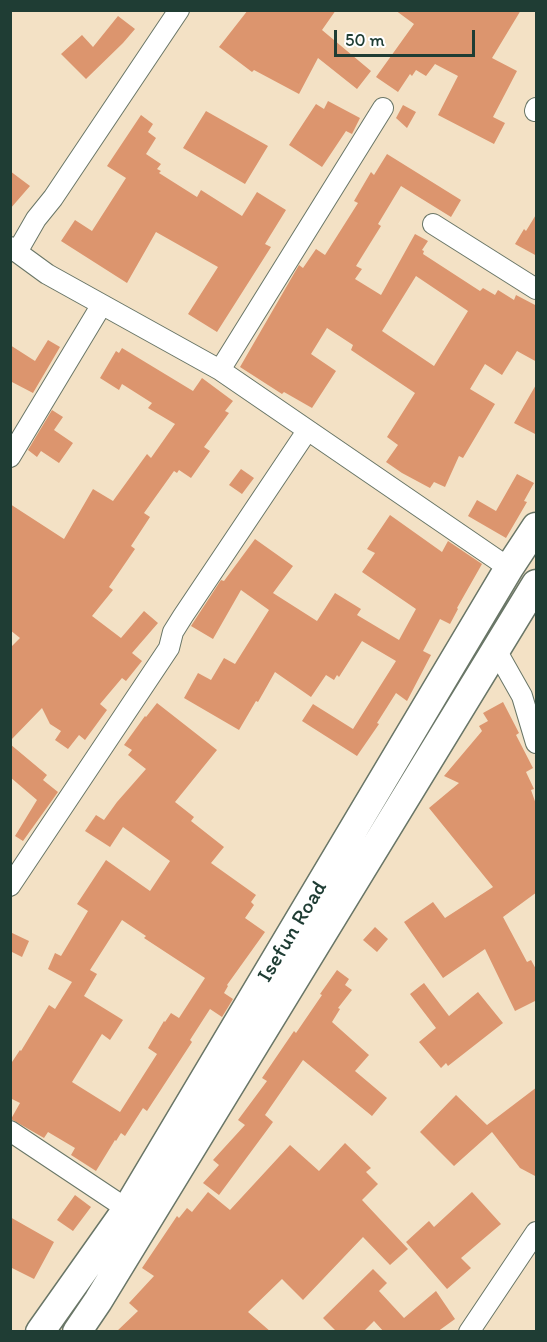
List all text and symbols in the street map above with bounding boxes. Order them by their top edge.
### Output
scale bar [337,18,478,56]
text: 50 m [345,29,385,51]
street label: Isefun Road [252,877,334,987]

